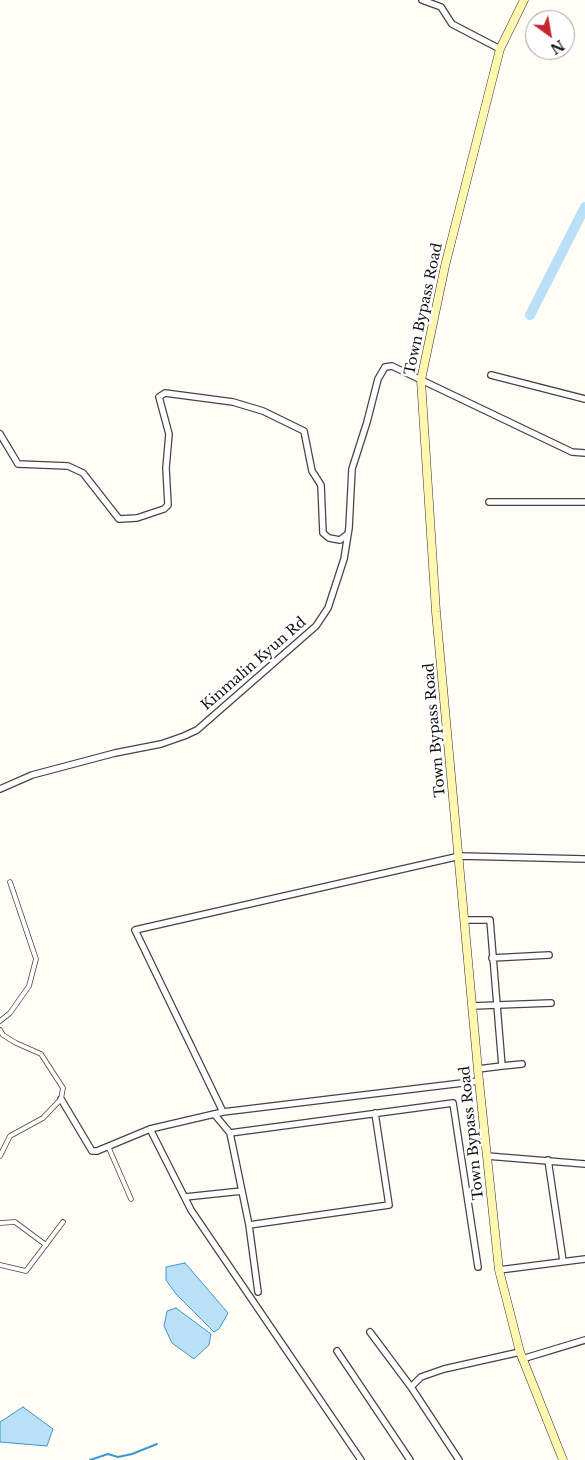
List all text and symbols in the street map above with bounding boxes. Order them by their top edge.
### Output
north arrow [525,10,575,60]
text: N [547,36,568,58]
street label: Town Bypass Road [402,241,446,377]
street label: Kinmalin Kyun Rd [198,614,310,714]
street label: Town Bypass Road [421,662,449,798]
street label: Town Bypass Road [457,1065,487,1201]

